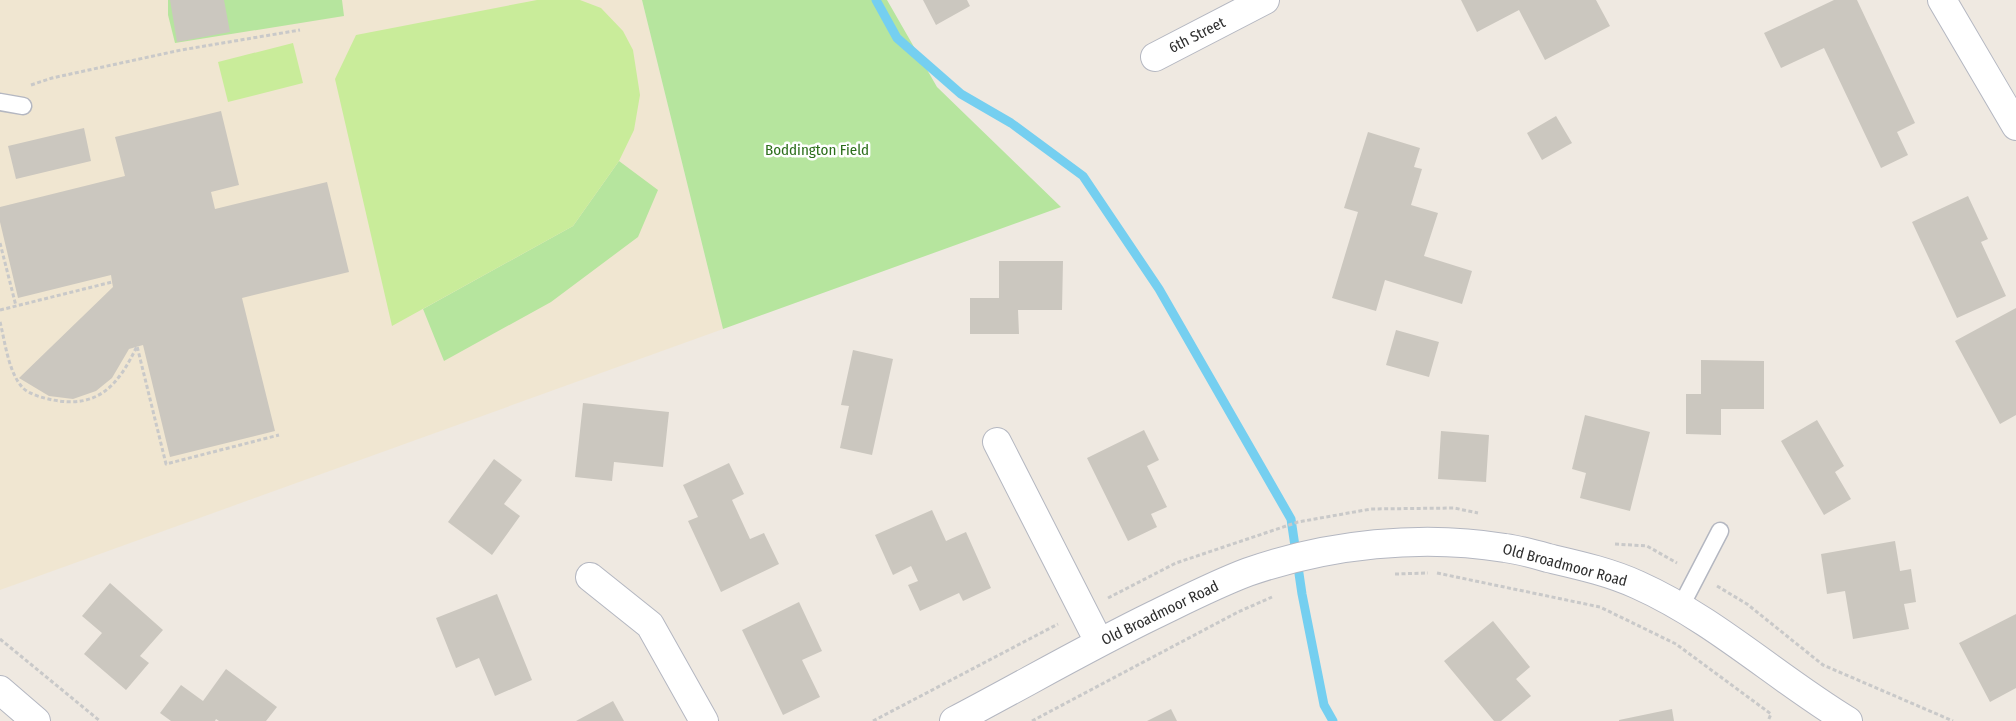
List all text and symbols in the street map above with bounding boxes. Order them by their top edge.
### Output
street label: 6th Street [1166,13,1228,57]
park label: Boddington Field [765,141,869,159]
street label: Old Broadmoor Road [1501,540,1629,590]
street label: Old Broadmoor Road [1098,577,1222,649]

